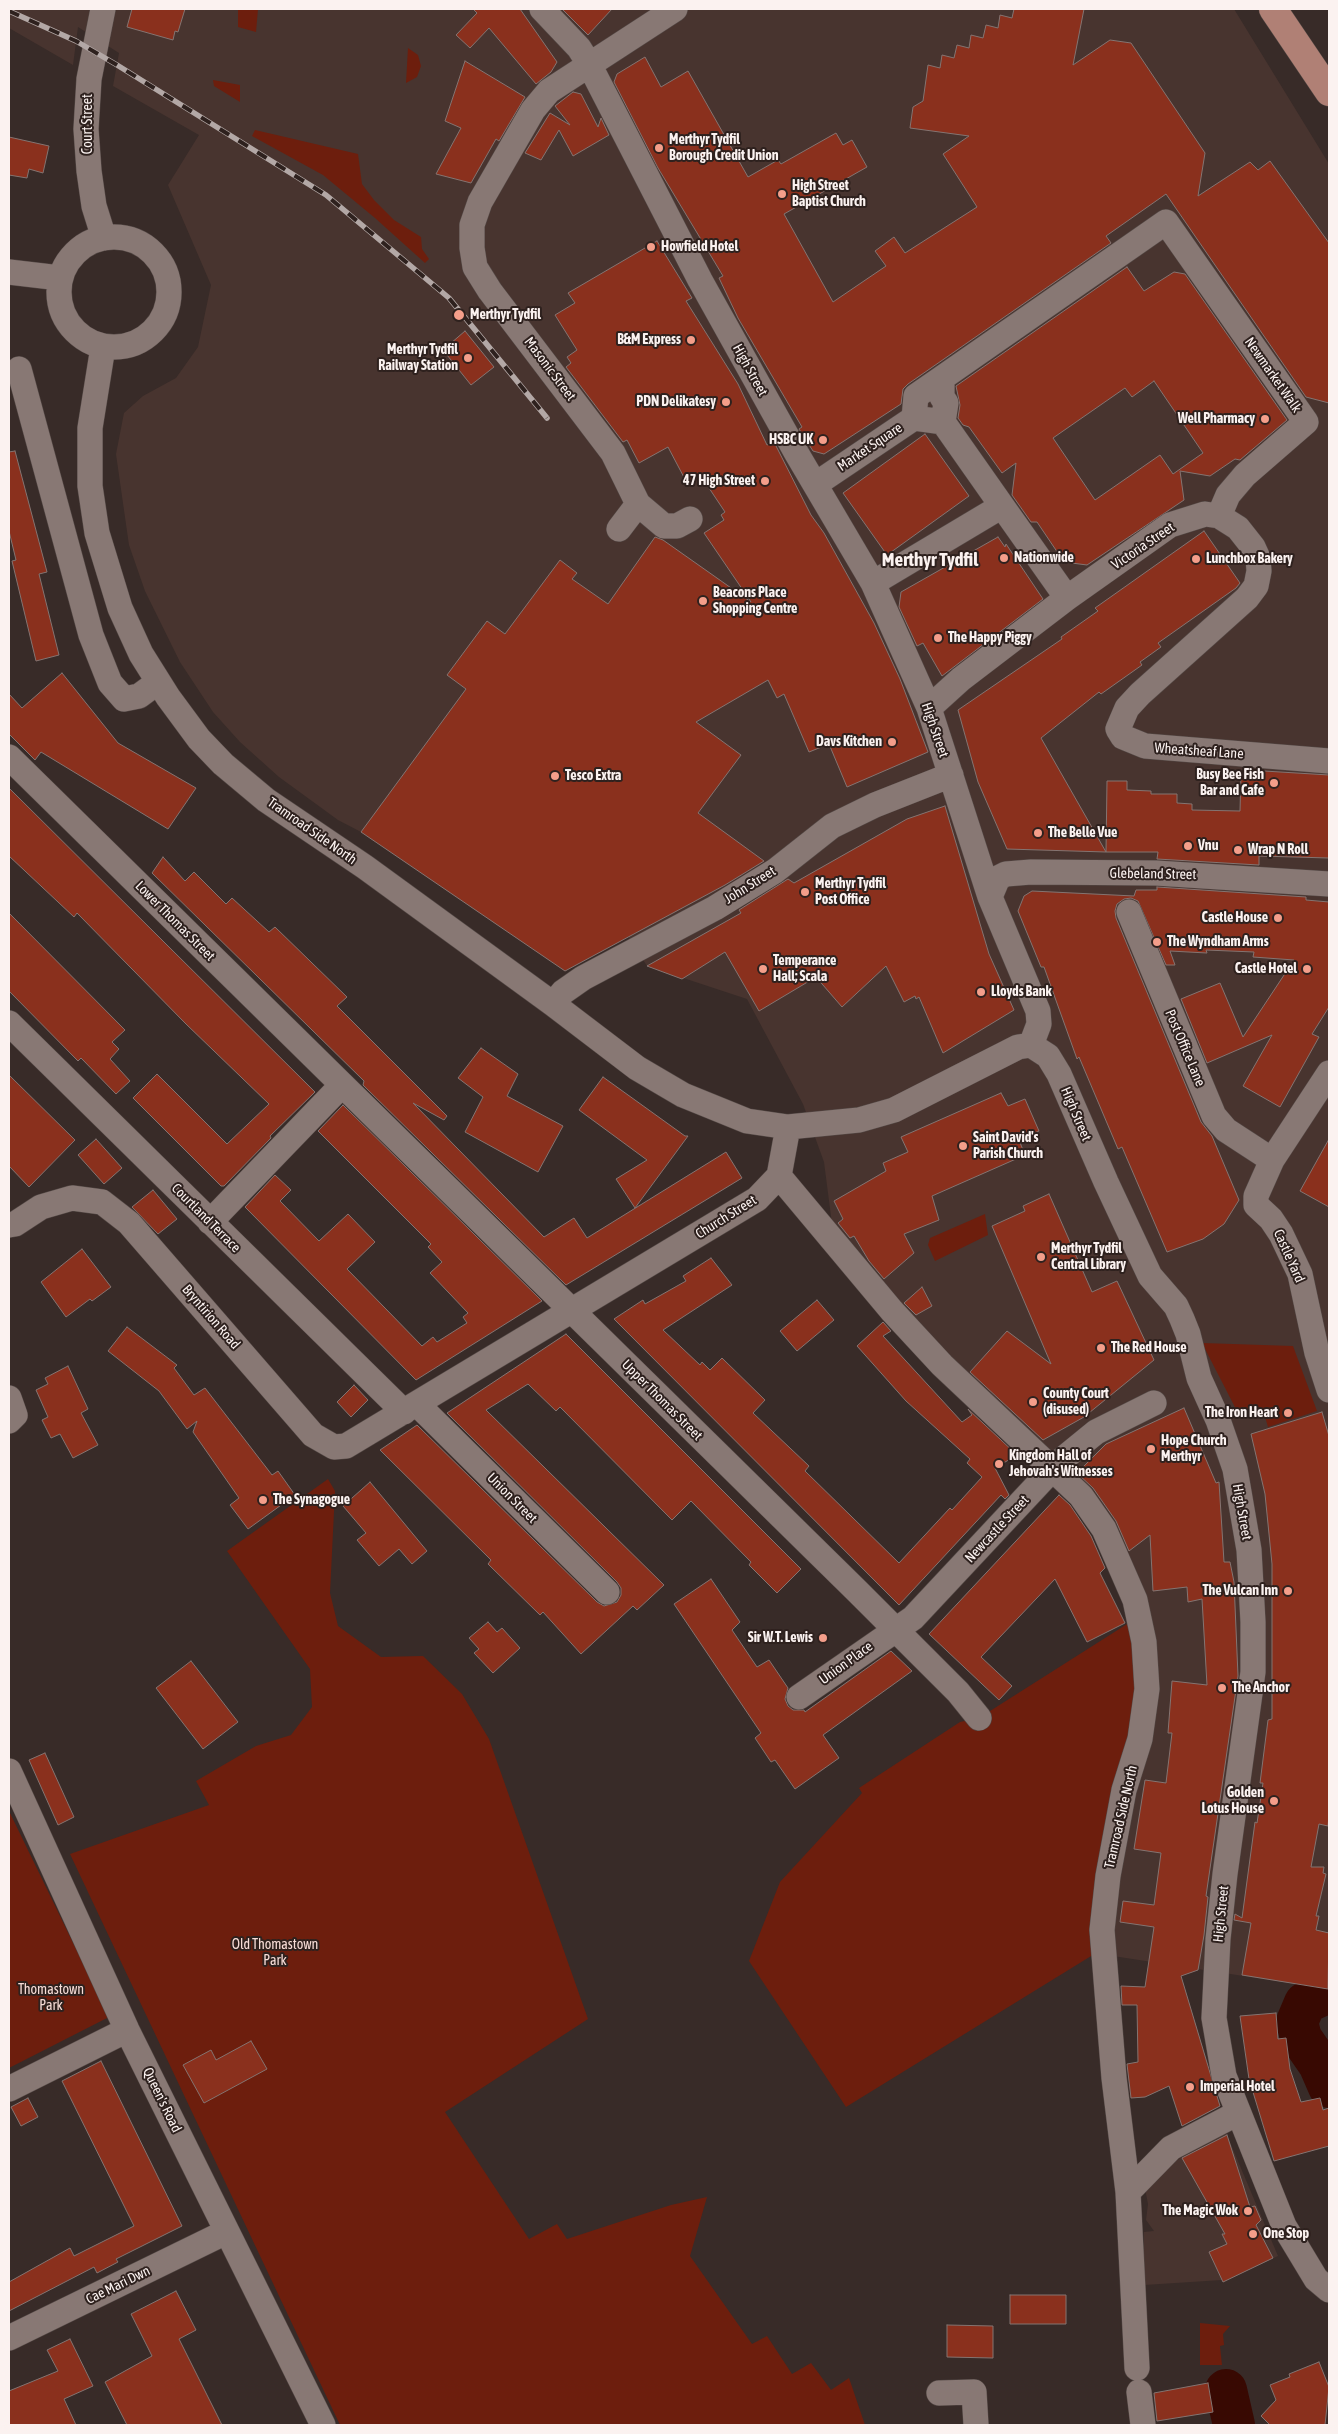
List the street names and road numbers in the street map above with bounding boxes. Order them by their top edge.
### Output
street label: Court Street [80,94,96,154]
street label: Masonic Street [521,334,579,404]
street label: Newmarket Walk [1241,334,1305,416]
street label: High Street [729,341,771,399]
street label: Market Square [834,419,906,475]
street label: Victoria Street [1108,519,1178,573]
street label: High Street [918,700,952,760]
street label: Wheatsheaf Lane [1154,740,1244,762]
street label: Tramroad Side North [264,794,360,868]
street label: John Street [721,863,779,907]
street label: Glebeland Street [1110,865,1196,883]
street label: Lower Thomas Street [132,878,218,964]
street label: Post Office Lane [1161,1007,1209,1089]
street label: High Street [1057,1085,1095,1143]
street label: Courtland Terrace [168,1180,244,1256]
street label: Church Street [692,1192,760,1242]
street label: Castle Yard [1270,1227,1308,1285]
street label: Bryntirion Road [178,1281,244,1353]
street label: Upper Thomas Street [618,1356,706,1444]
street label: Union Street [483,1469,541,1527]
street label: High Street [1229,1483,1255,1541]
street label: Newcastle Street [962,1492,1032,1566]
street label: Union Place [816,1638,876,1688]
street label: Tramroad Side North [1101,1764,1141,1870]
street label: High Street [1210,1885,1232,1943]
street label: Queen's Road [139,2065,185,2135]
street label: Cae Mari Dwn [83,2262,153,2308]

